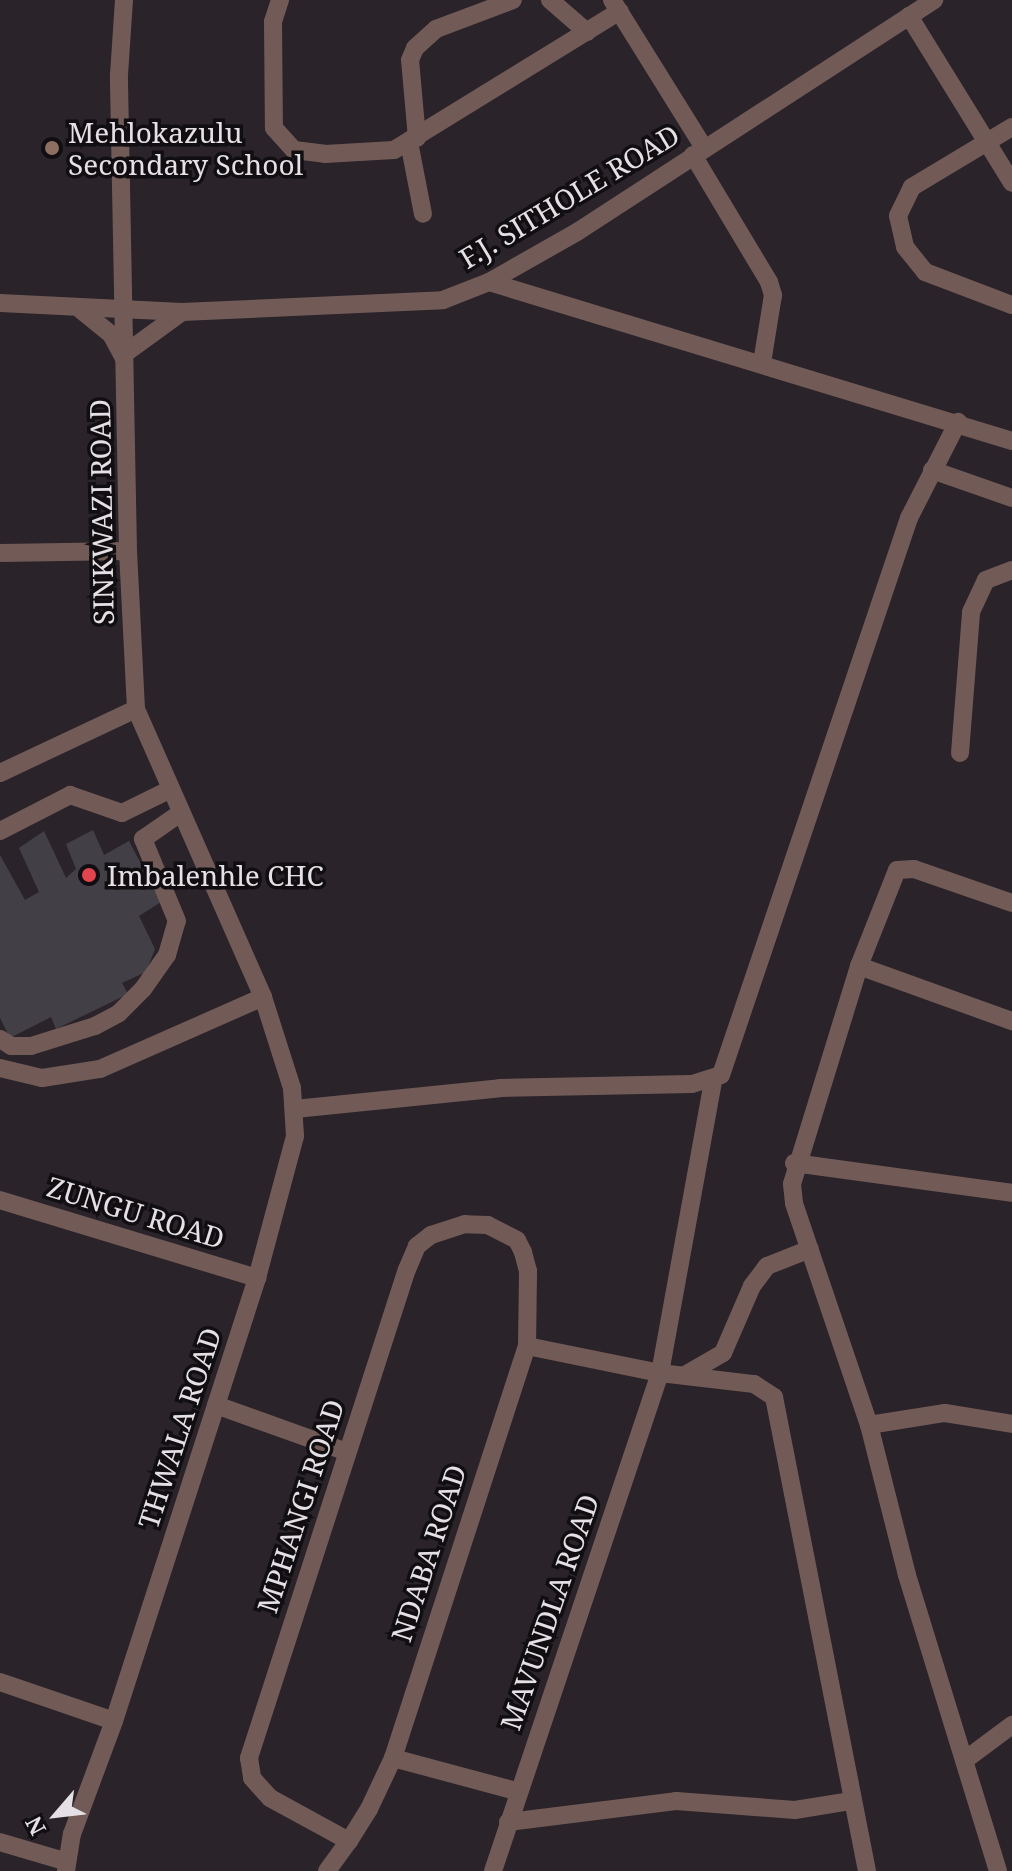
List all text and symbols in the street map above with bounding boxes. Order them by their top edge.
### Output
place label: Mehlokazulu Secondary School [68,115,303,181]
street label: F.J. SITHOLE ROAD [453,117,685,275]
marker: Mehlokazulu Secondary School [43,139,61,157]
street label: SINKWAZI ROAD [82,399,120,625]
place label: Imbalenhle CHC [107,858,324,892]
marker: Imbalenhle CHC [78,864,100,886]
street label: ZUNGU ROAD [43,1169,229,1255]
street label: THWALA ROAD [131,1323,227,1533]
street label: MPHANGI ROAD [250,1395,350,1617]
street label: NDABA ROAD [384,1460,472,1646]
street label: MAVUNDLA ROAD [493,1490,605,1734]
north arrow [16,1775,96,1855]
text: N [17,1812,52,1841]

